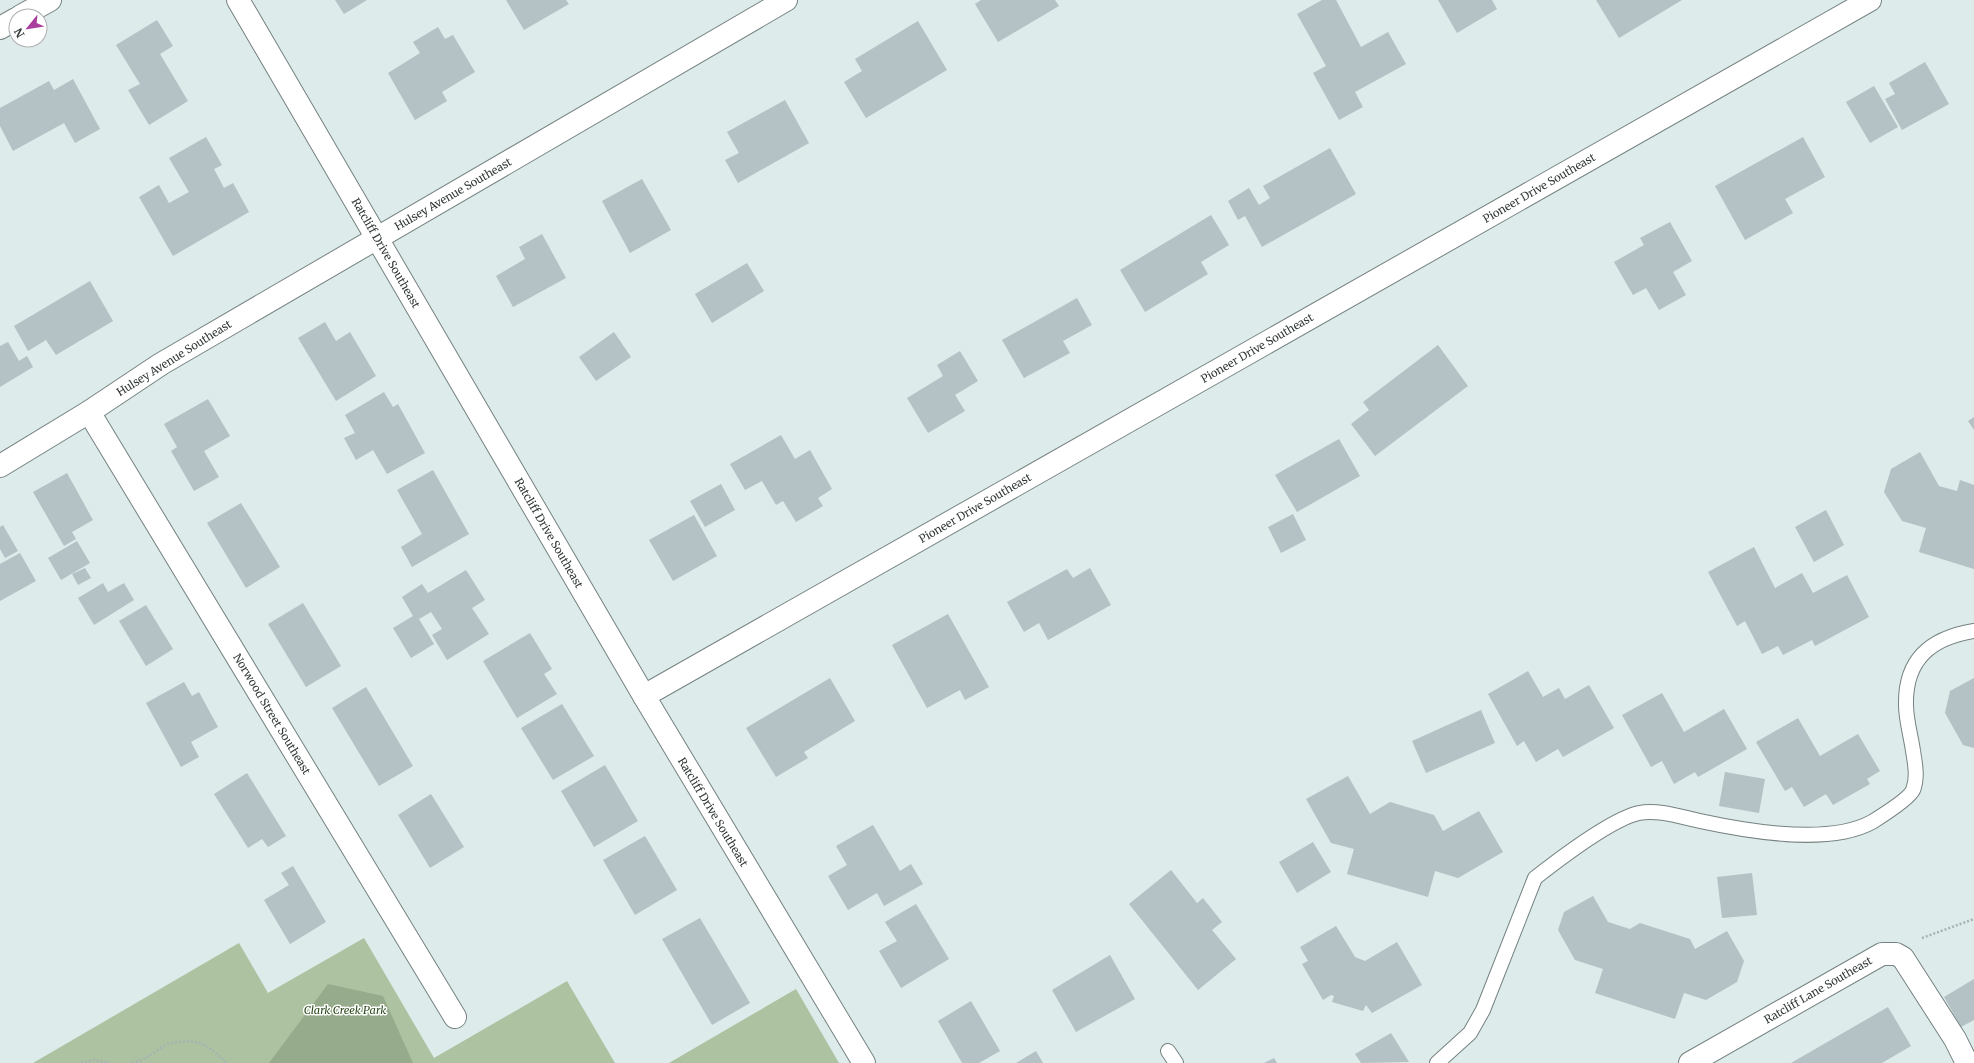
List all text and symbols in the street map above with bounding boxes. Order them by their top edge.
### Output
north arrow [8,8,48,48]
text: N [11,25,28,40]
street label: Pioneer Drive Southeast [1480,150,1598,226]
street label: Hulsey Avenue Southeast [392,154,515,233]
street label: Ratcliff Drive Southeast [349,195,424,311]
street label: Pioneer Drive Southeast [1198,310,1316,386]
street label: Hulsey Avenue Southeast [114,316,235,399]
street label: Pioneer Drive Southeast [916,470,1034,546]
street label: Ratcliff Drive Southeast [512,475,587,591]
street label: Norwood Street Southeast [230,651,314,778]
street label: Ratcliff Drive Southeast [675,755,752,870]
street label: Ratcliff Lane Southeast [1761,953,1875,1027]
park label: Clark Creek Park [304,1003,386,1017]

